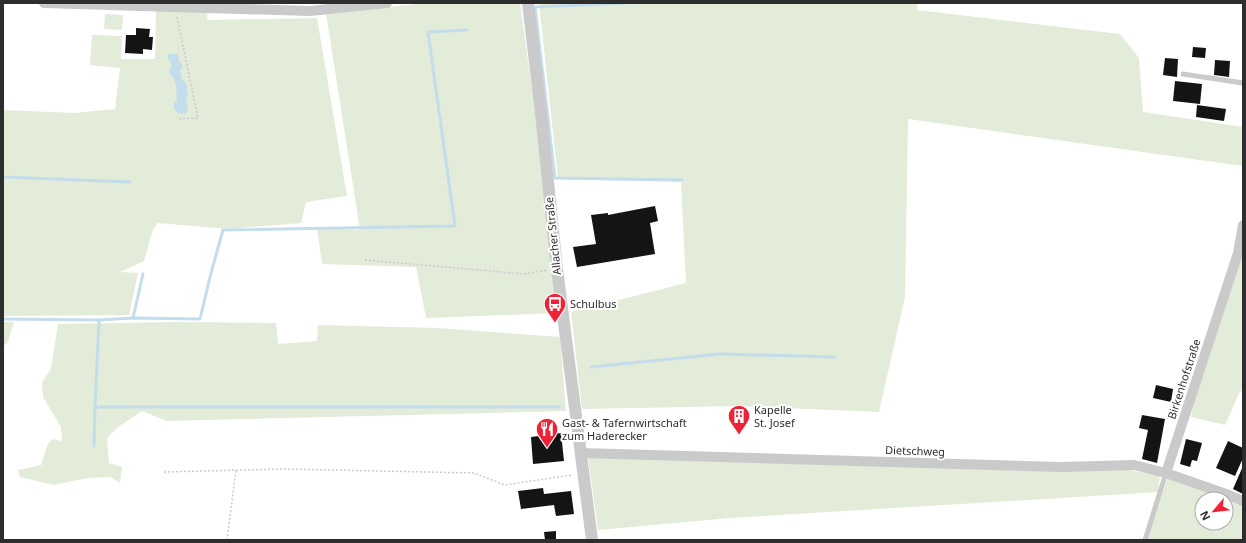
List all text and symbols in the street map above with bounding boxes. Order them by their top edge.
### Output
street label: Allacher Straße [541,196,564,276]
bus stop icon: Schulbus [542,291,568,324]
place label: Schulbus [570,296,617,311]
street label: Birkenhofstraße [1163,337,1204,421]
place label: Kapelle St. Josef [754,402,796,430]
building icon: Kapelle St. Josef [726,403,752,436]
place label: Gast- & Tafernwirtschaft zum Haderecker [562,415,687,443]
restaurant icon: Gast- & Tafernwirtschaft zum Haderecker [534,416,560,449]
street label: Dietschweg [885,442,945,459]
north arrow [1194,491,1234,531]
text: N [1196,508,1213,523]

